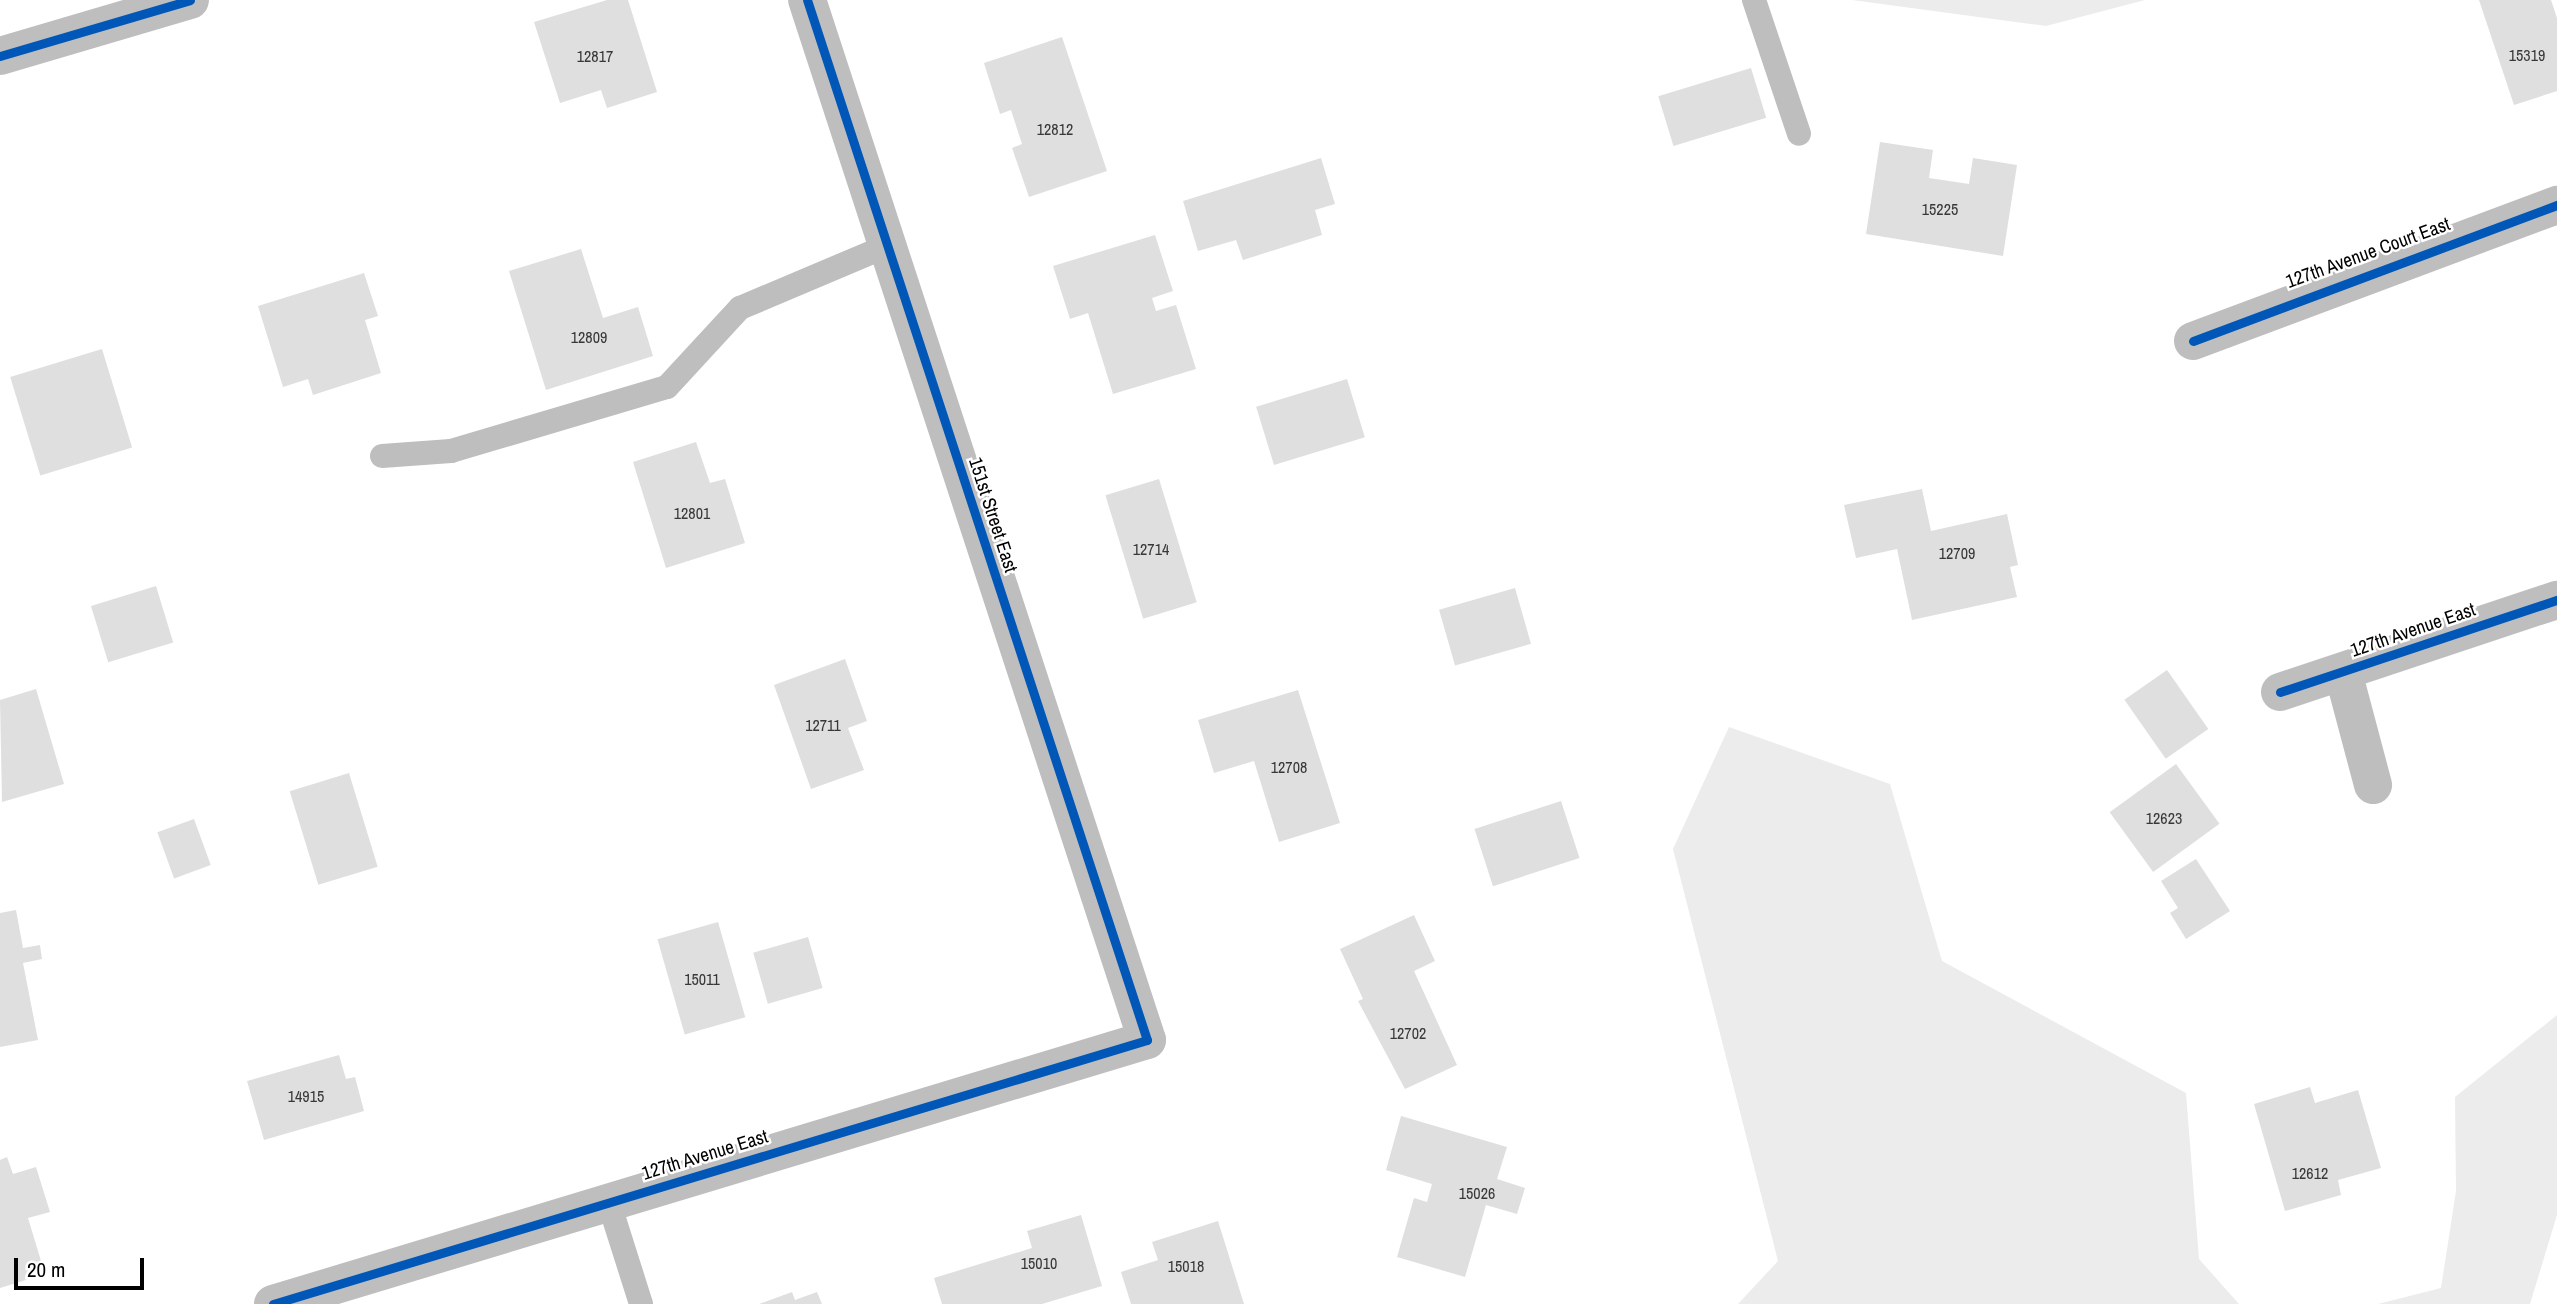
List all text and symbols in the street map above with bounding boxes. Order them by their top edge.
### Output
house number: 15319 [2509,45,2545,65]
house number: 12817 [577,46,613,66]
house number: 12812 [1037,119,1073,139]
house number: 15225 [1922,199,1958,219]
street label: 127th Avenue Court East [2282,213,2454,293]
house number: 12809 [571,327,607,347]
street label: 151st Street East [964,455,1022,575]
house number: 12801 [674,503,710,523]
house number: 12714 [1133,539,1169,559]
house number: 12709 [1939,543,1975,563]
street label: 127th Avenue East [2347,598,2479,662]
house number: 12711 [805,715,841,735]
house number: 12708 [1271,757,1307,777]
house number: 12623 [2146,808,2182,828]
house number: 15011 [684,969,720,989]
house number: 12702 [1390,1023,1426,1043]
house number: 14915 [288,1086,324,1106]
street label: 127th Avenue East [639,1125,771,1185]
house number: 12612 [2292,1163,2328,1183]
house number: 15026 [1459,1183,1495,1203]
scale bar [18,1244,147,1288]
house number: 15010 [1021,1253,1057,1273]
text: 20 m [27,1255,65,1284]
house number: 15018 [1168,1256,1204,1276]

